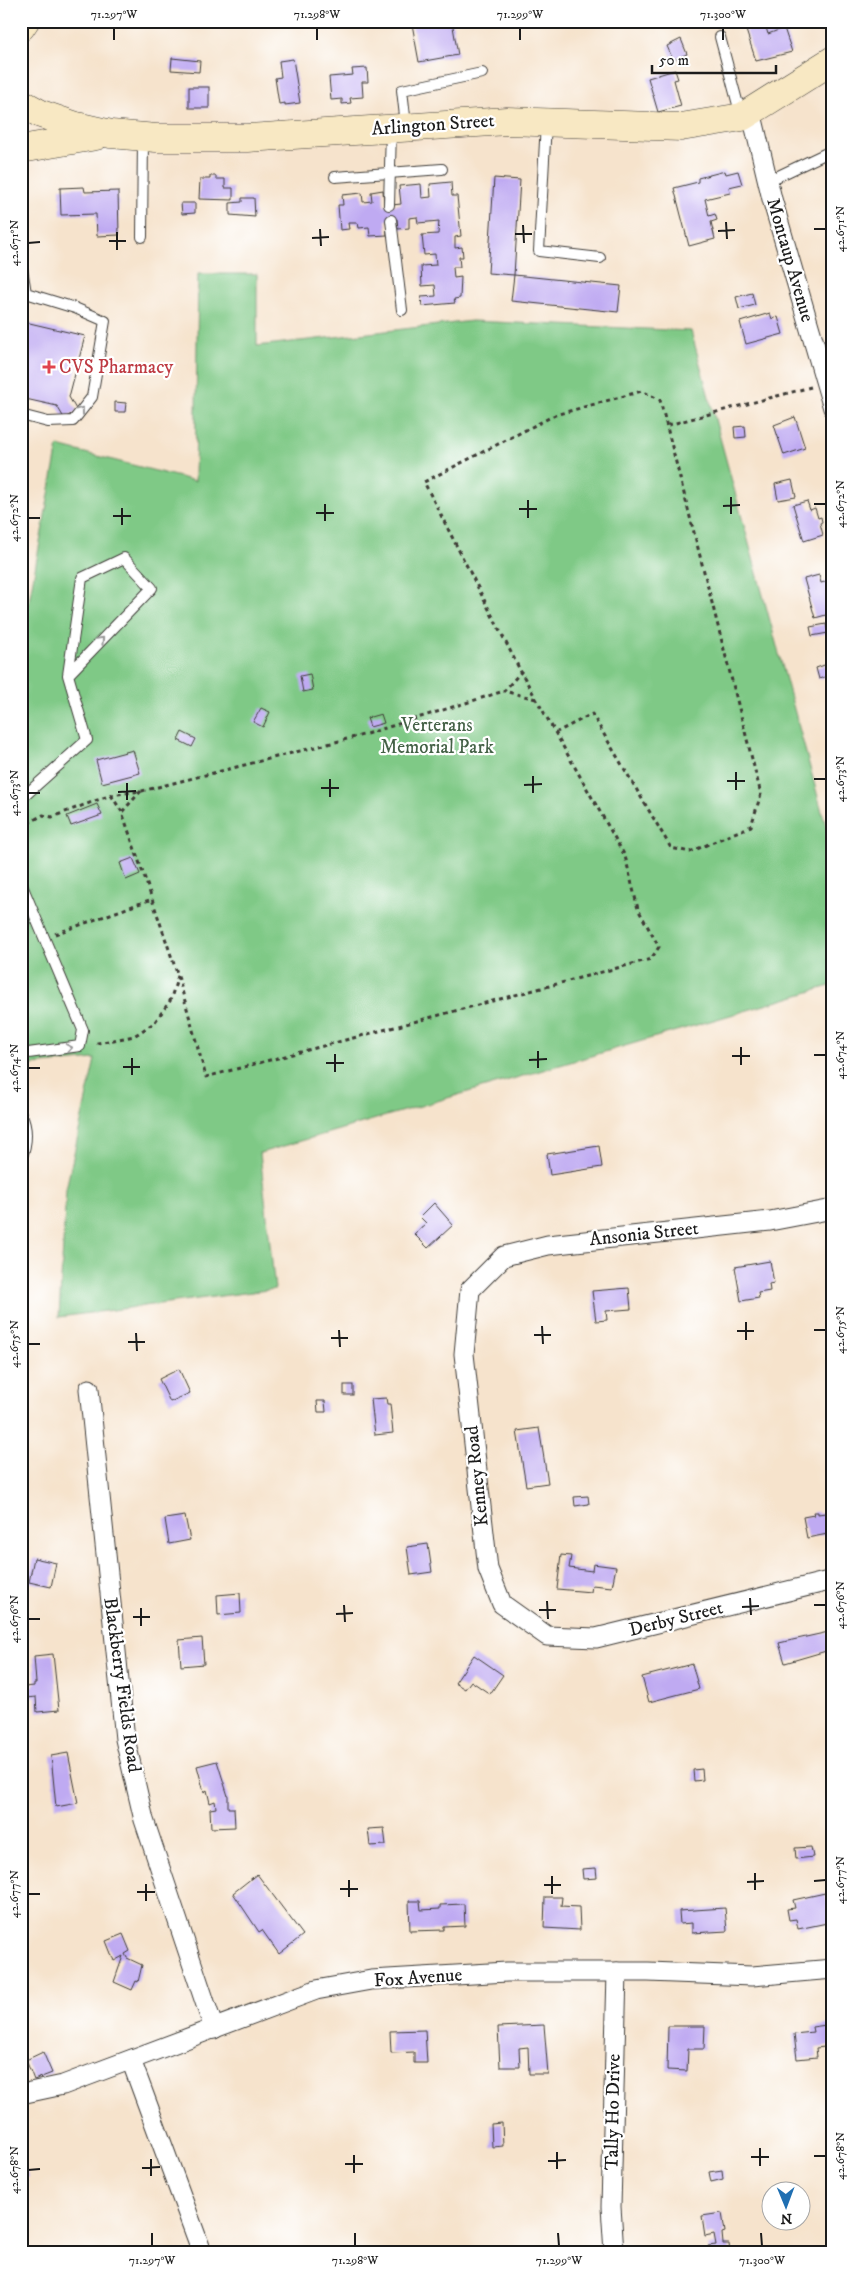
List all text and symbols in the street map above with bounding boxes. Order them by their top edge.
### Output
text: 71.297°W [91,7,138,22]
text: 71.298°W [294,7,341,22]
text: 71.299°W [497,7,544,22]
text: 71.300°W [700,7,747,22]
scale bar [652,42,775,74]
text: 50 m [659,51,689,70]
street label: Arlington Street [371,109,495,141]
street label: Montaup Avenue [761,195,819,325]
text: 42.671°N [833,206,848,252]
text: 42.671°N [7,220,22,266]
place label: CVS Pharmacy [59,356,174,379]
marker: CVS Pharmacy [43,361,55,373]
one-way arrow [76,407,84,416]
text: 42.672°N [833,480,848,528]
text: 42.672°N [7,494,22,542]
one-way arrow [96,637,105,646]
park label: Verterans Memorial Park [380,714,494,759]
text: 42.673°N [833,756,848,802]
text: 42.673°N [7,770,22,816]
text: 42.674°N [833,1030,848,1079]
text: 42.674°N [7,1043,22,1092]
one-way arrow [65,1043,74,1053]
street label: Ansonia Street [588,1217,700,1251]
text: 42.675°N [833,1306,848,1354]
text: 42.675°N [7,1320,22,1368]
street label: Kenney Road [460,1424,494,1527]
text: 42.676°N [833,1581,848,1629]
text: 42.676°N [7,1595,22,1643]
street label: Blackberry Fields Road [98,1596,146,1775]
street label: Derby Street [627,1596,725,1642]
text: 42.677°N [833,1856,848,1904]
text: 42.677°N [7,1870,22,1918]
street label: Fox Avenue [373,1963,463,1993]
street label: Tally Ho Drive [600,2054,626,2170]
text: 42.678°N [833,2132,848,2180]
text: 42.678°N [7,2146,22,2194]
north arrow [762,2180,812,2230]
text: N [780,2209,792,2227]
text: 71.297°W [129,2253,176,2268]
text: 71.298°W [332,2253,379,2268]
text: 71.299°W [536,2253,583,2268]
text: 71.300°W [739,2253,786,2268]

